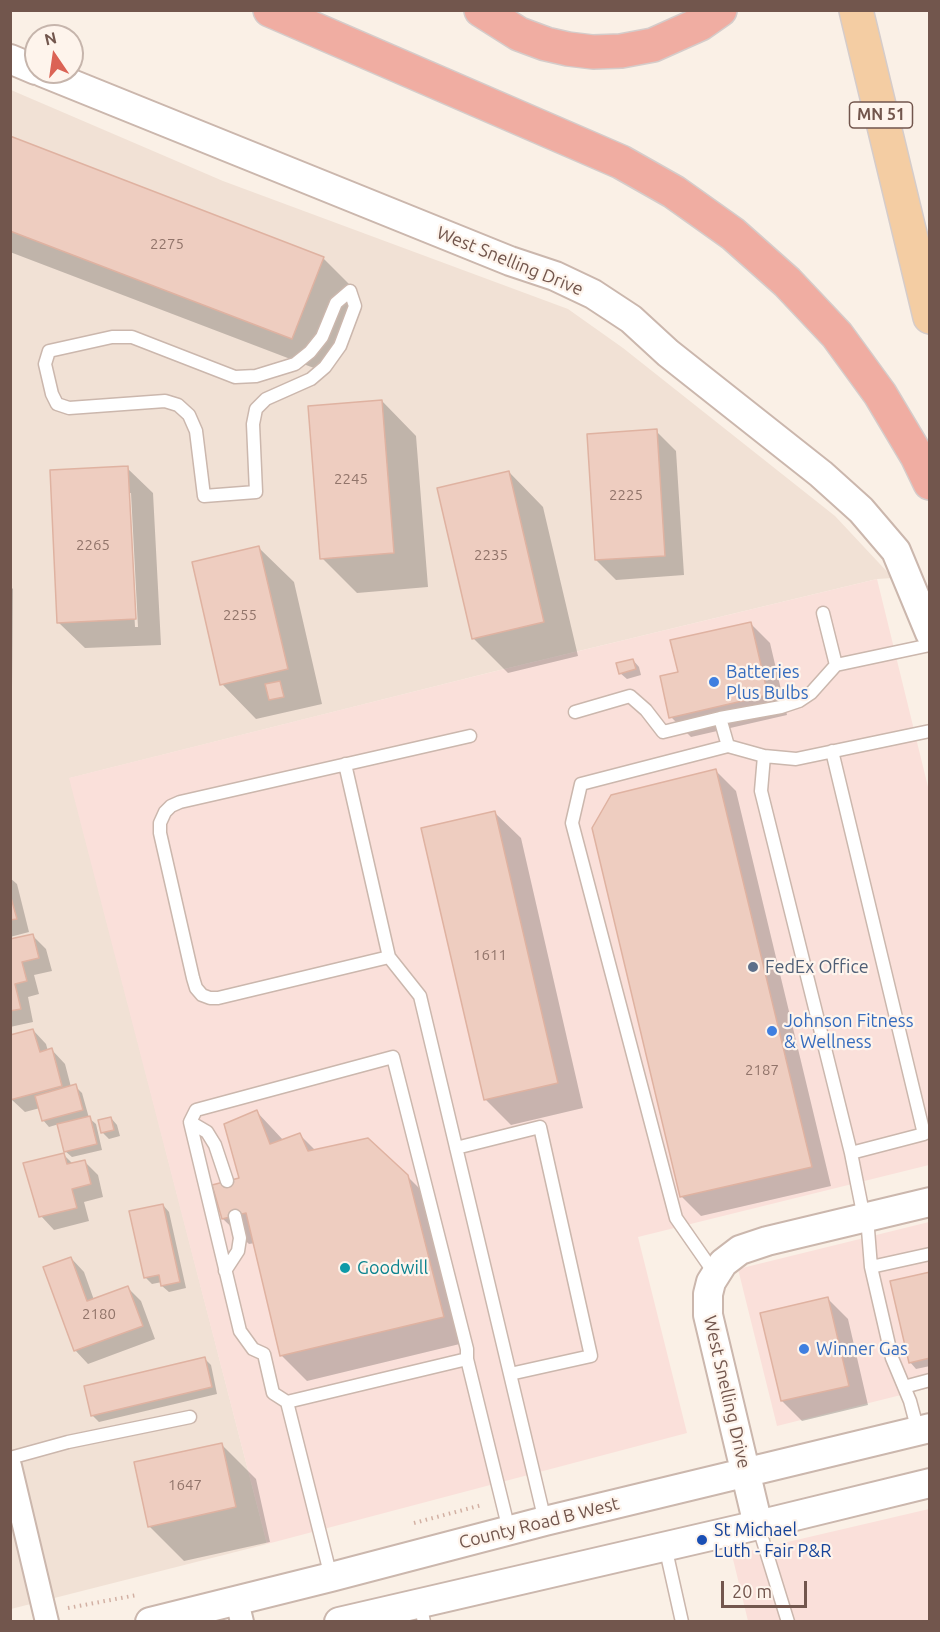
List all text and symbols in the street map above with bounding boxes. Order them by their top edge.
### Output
north arrow [24,24,84,84]
text: N [43,28,58,49]
road number: MN 51 [850,102,912,128]
street label: West Snelling Drive [434,222,586,300]
house number: 2275 [150,235,184,253]
house number: 2245 [334,470,368,488]
house number: 2225 [609,486,643,504]
house number: 2265 [76,536,110,554]
house number: 2235 [474,546,508,564]
house number: 2255 [223,606,257,624]
place label: Batteries Plus Bulbs [726,661,808,704]
marker: Batteries Plus Bulbs [707,675,721,689]
house number: 1611 [473,946,507,964]
place label: FedEx Office [765,956,869,978]
marker: FedEx Office [746,960,760,974]
place label: Johnson Fitness & Wellness [784,1010,913,1052]
marker: Johnson Fitness & Wellness [765,1024,779,1038]
house number: 2187 [745,1061,779,1079]
place label: Goodwill [357,1257,428,1279]
marker: Goodwill [338,1261,352,1275]
house number: 2180 [82,1305,116,1323]
street label: West Snelling Drive [699,1314,755,1470]
place label: Winner Gas [816,1338,908,1360]
marker: Winner Gas [797,1342,811,1356]
house number: 1647 [168,1476,202,1494]
street label: County Road B West [457,1493,621,1553]
place label: St Michael Luth - Fair P&R [714,1519,831,1562]
marker: St Michael Luth - Fair P&R [695,1533,709,1547]
scale bar [724,1569,810,1607]
text: 20 m [732,1581,772,1601]

